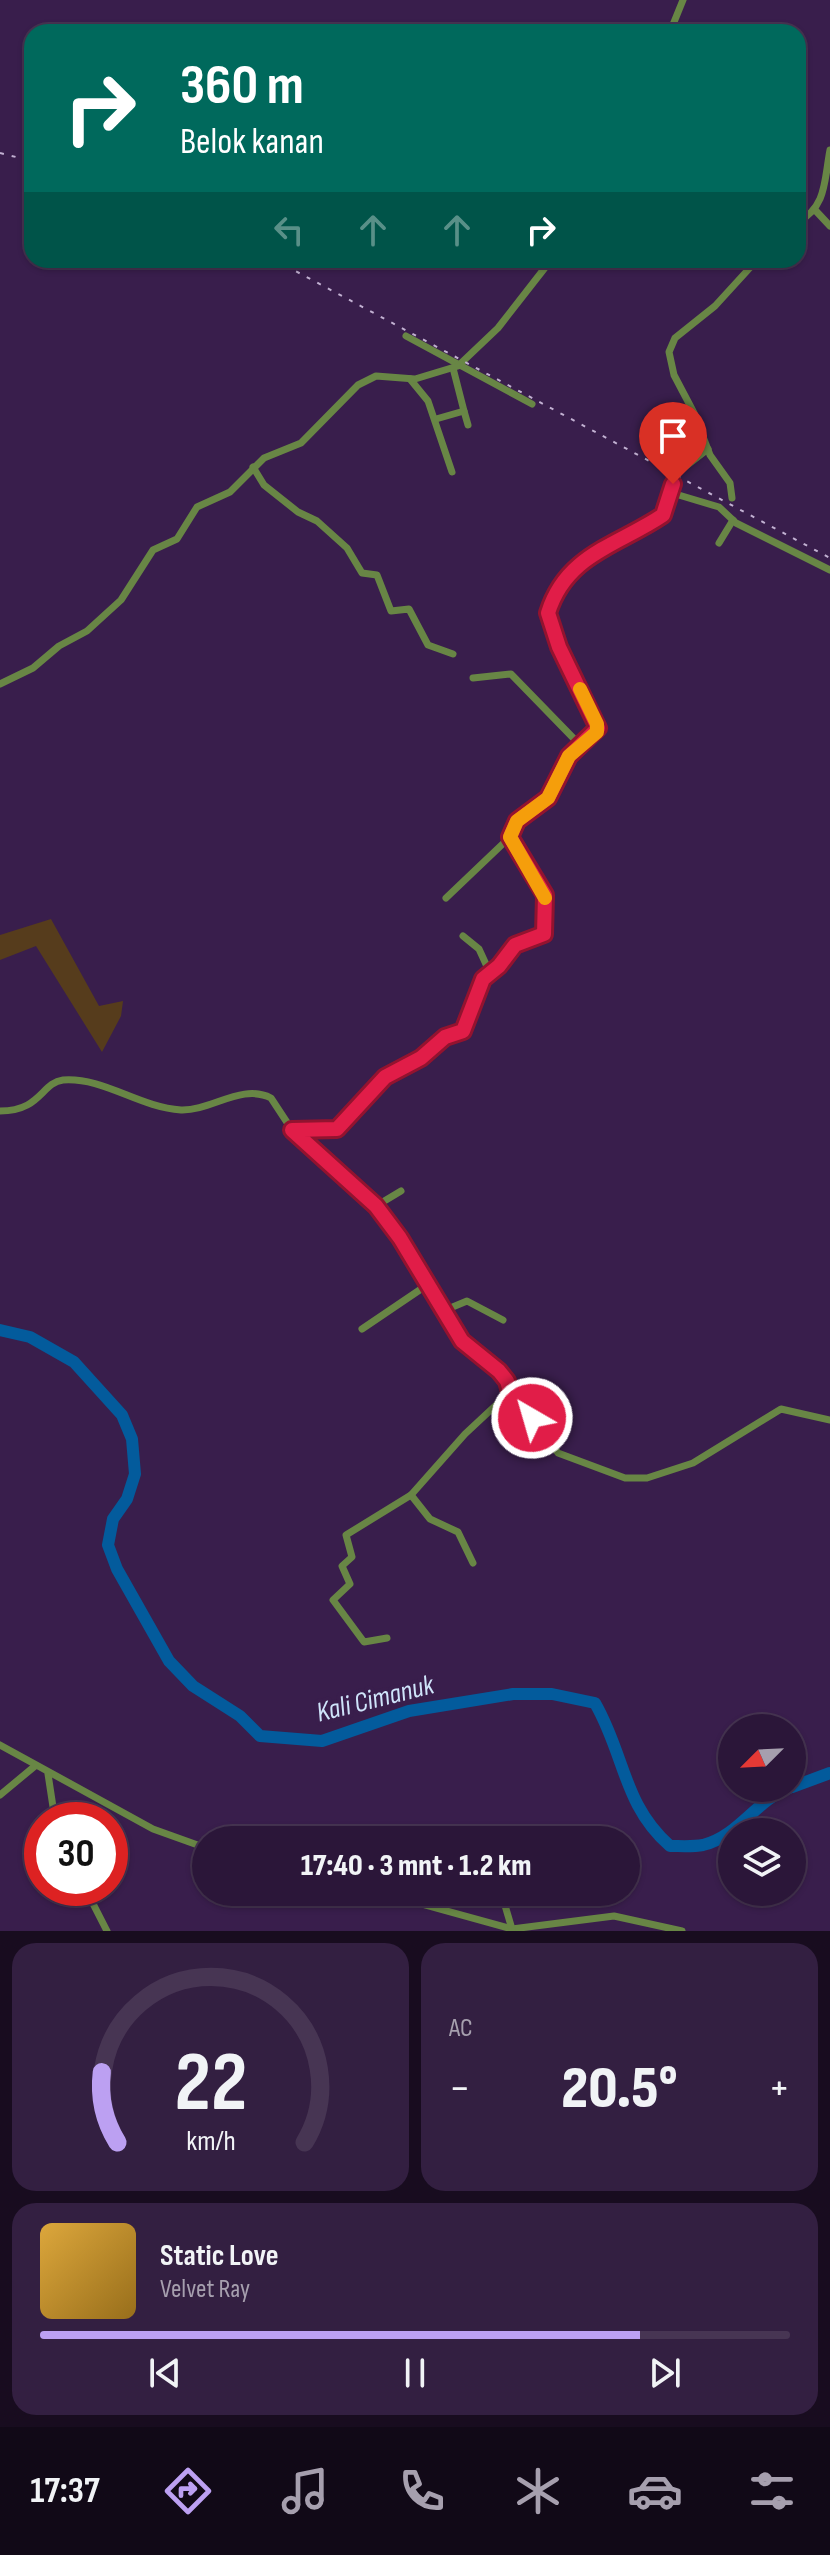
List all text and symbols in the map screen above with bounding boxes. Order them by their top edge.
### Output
text: 360 m [180,53,304,120]
icon: right [48,56,152,160]
text: Belok kanan [180,121,324,164]
icon: left [267,208,311,252]
icon: ahead [351,208,395,252]
icon: ahead [435,208,479,252]
icon: right [519,208,563,252]
pin [639,402,707,484]
icon: arrive [651,414,695,458]
position arrow [490,1376,574,1460]
water label: Kali Cimanuk [313,1668,438,1729]
north arrow [718,1714,806,1802]
map controls [718,1714,806,1906]
speed limit sign: 30 [24,1802,128,1906]
button: layers [718,1818,806,1906]
text: 17:40 · 3 mnt · 1.2 km [301,1848,531,1884]
text: AC [449,2013,473,2044]
text: 22 [174,2034,247,2134]
text: 20.5° [561,2053,678,2125]
text: − [449,2062,471,2115]
text: + [768,2062,790,2115]
text: km/h [186,2124,235,2159]
text: Static Love [160,2238,279,2274]
text: Velvet Ray [160,2274,250,2305]
icon: previous [143,2351,187,2395]
icon: pause [393,2351,437,2395]
icon: next [643,2351,687,2395]
icon: directions [160,2463,216,2519]
icon: music [277,2463,333,2519]
icon: phone [394,2463,450,2519]
icon: climate [510,2463,566,2519]
icon: car [627,2463,683,2519]
icon: filters [744,2463,800,2519]
text: 17:37 [30,2470,100,2513]

